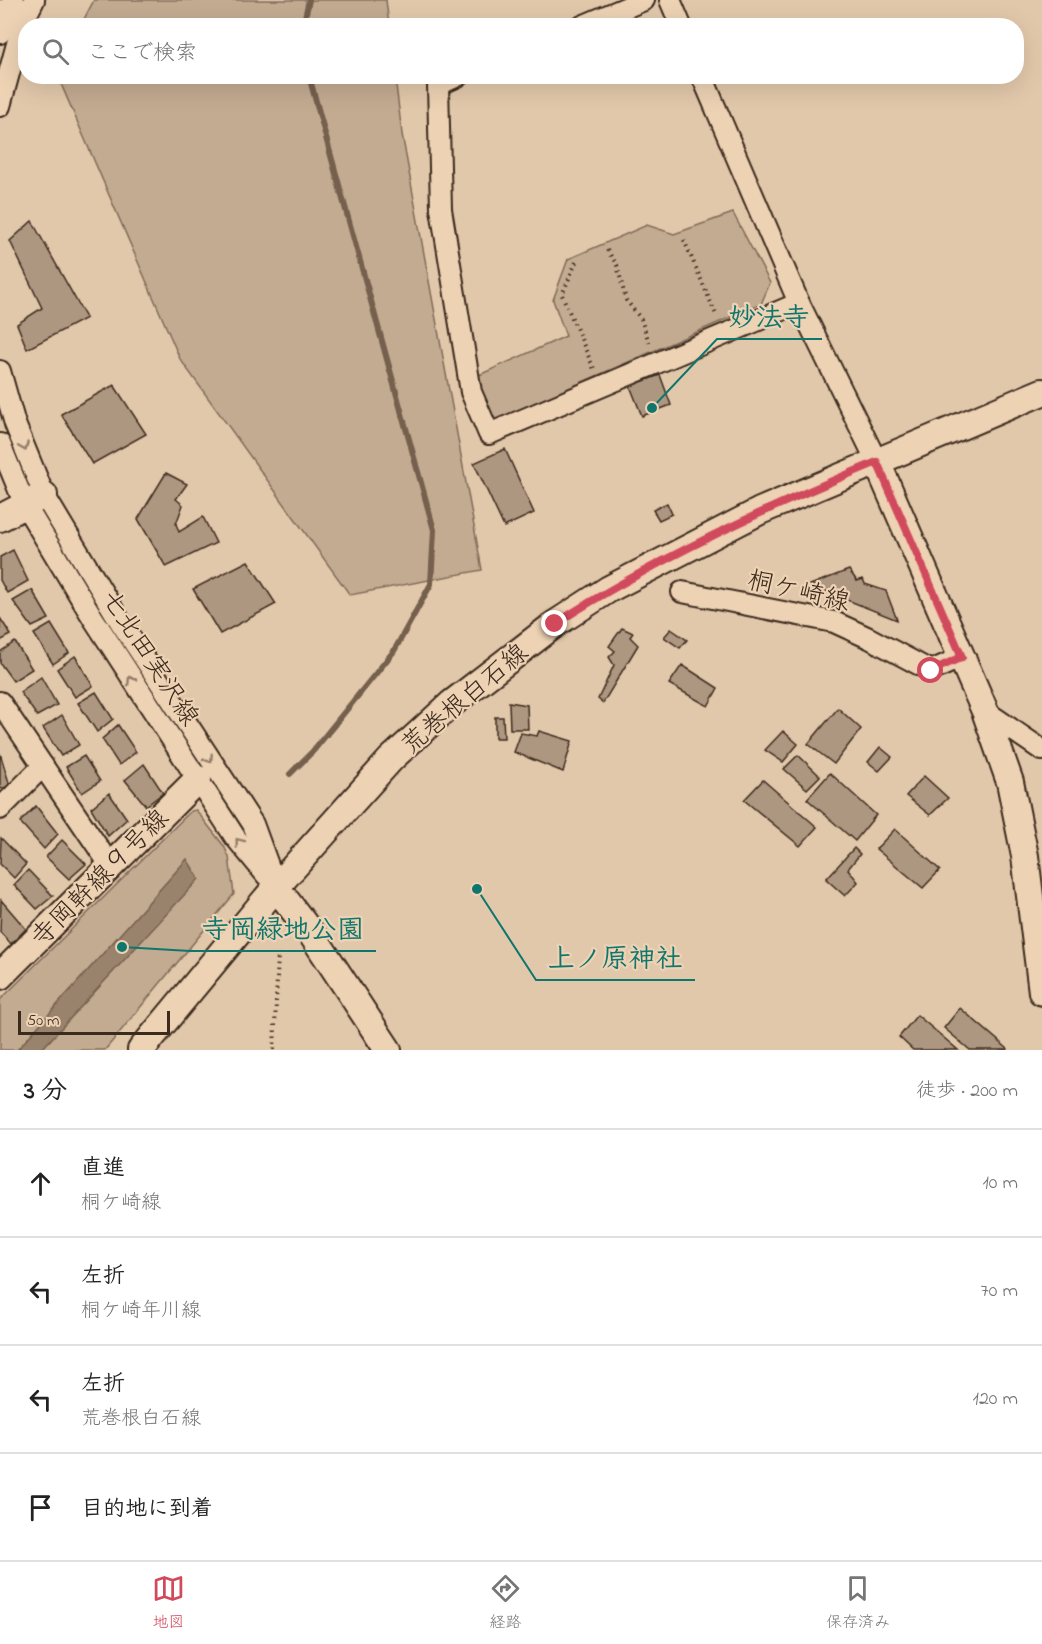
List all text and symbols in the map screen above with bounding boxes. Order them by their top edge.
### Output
search box [18,18,1024,84]
icon: search [39,35,72,68]
text: ここで検索 [87,38,197,70]
callout: 妙法寺 [717,294,822,339]
text: 妙法寺 [729,300,810,339]
one-way arrow [17,441,29,452]
street label: 桐ケ崎線 [743,563,853,623]
street label: 七北田実沢線 [90,583,207,734]
route end [541,610,567,636]
street label: 荒巻根白石線 [394,636,538,765]
route start [917,657,943,683]
one-way arrow [128,675,139,686]
one-way arrow [202,752,213,763]
street label: 寺岡幹線９号線 [23,801,179,957]
one-way arrow [235,838,246,849]
callout: 寺岡緑地公園 [190,906,376,951]
text: 寺岡緑地公園 [202,912,364,951]
callout: 上ノ原神社 [536,935,695,980]
text: 上ノ原神社 [548,941,683,980]
scale bar [18,1008,170,1036]
text: 50 m [27,1009,59,1033]
text: 3 分 [24,1073,67,1111]
text: 徒歩 · 200 m [916,1077,1018,1106]
text: 直進 [81,1153,125,1185]
icon: ahead [24,1167,57,1200]
text: 10 m [982,1169,1018,1198]
text: 桐ケ崎線 [81,1189,161,1218]
text: 左折 [81,1261,125,1293]
icon: left [24,1275,57,1308]
text: 70 m [981,1277,1018,1306]
text: 桐ケ崎年川線 [81,1297,201,1326]
text: 左折 [81,1369,125,1401]
icon: left [24,1383,57,1416]
text: 120 m [973,1385,1018,1414]
text: 荒巻根白石線 [81,1405,201,1434]
icon: arrive [24,1491,57,1524]
text: 目的地に到着 [81,1494,213,1526]
tab: 地図 [152,1572,185,1635]
tab: 経路 [489,1572,522,1635]
tab: 保存済み [826,1572,890,1635]

